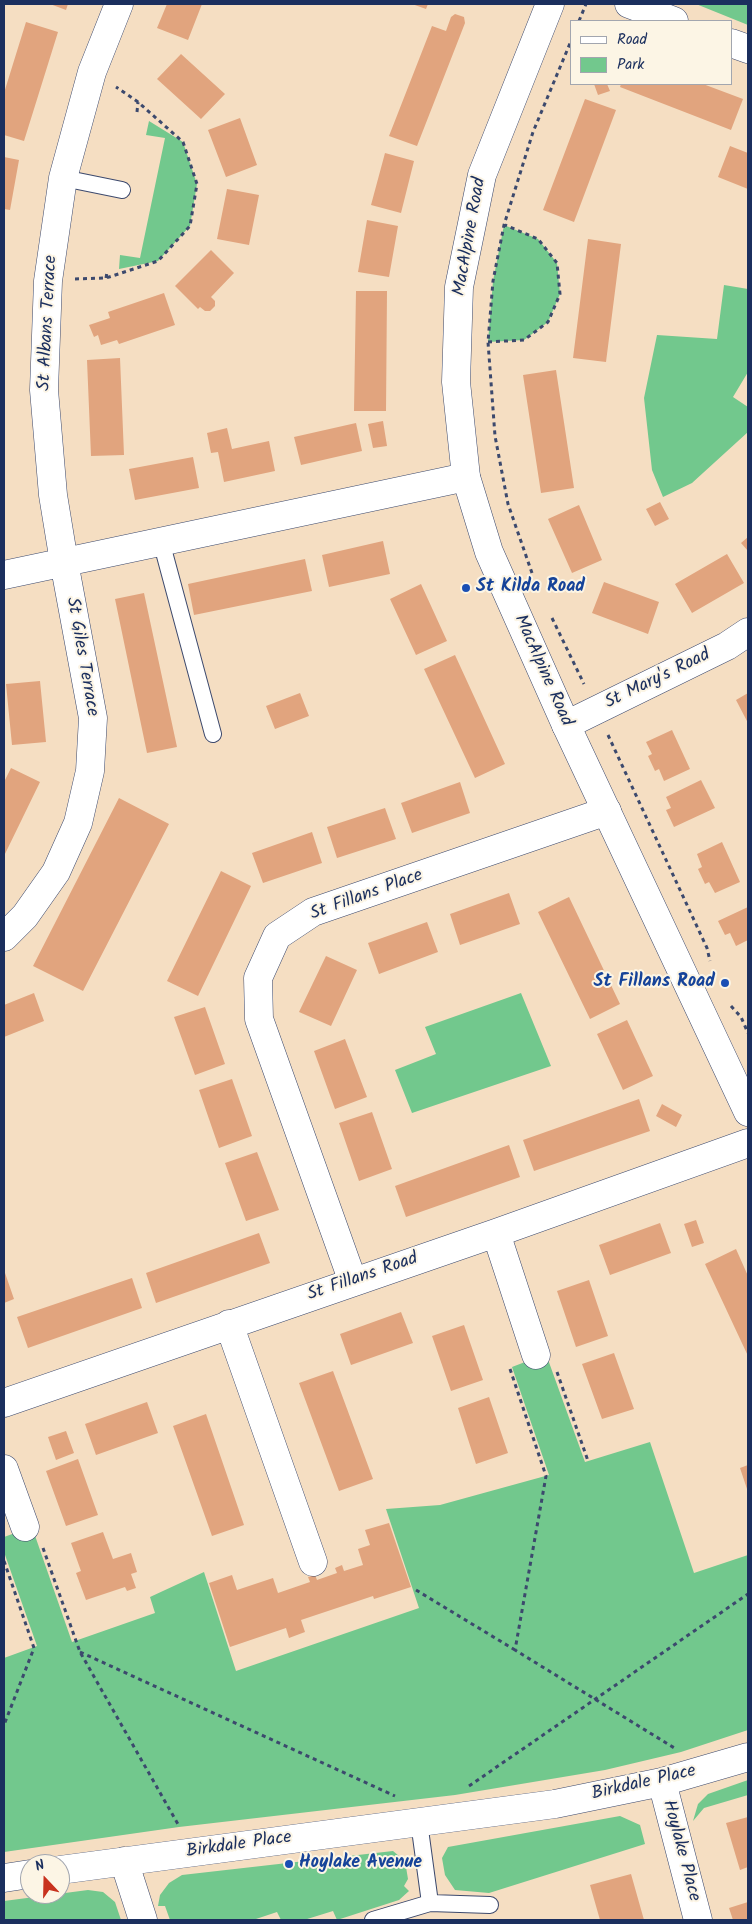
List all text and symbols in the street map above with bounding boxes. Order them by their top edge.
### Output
legend [570,20,732,85]
text: Road [617,28,647,52]
text: Park [617,53,644,77]
street label: MacAlpine Road [450,176,492,298]
street label: St Albans Terrace [35,255,63,391]
place label: St Kilda Road [476,577,585,599]
marker: St Kilda Road [460,582,472,594]
street label: St Giles Terrace [60,596,102,718]
street label: MacAlpine Road [508,612,576,730]
street label: St Mary's Road [602,645,714,715]
street label: St Fillans Place [308,866,426,926]
place label: St Fillans Road [594,972,715,994]
marker: St Fillans Road [719,977,731,989]
street label: St Fillans Road [305,1249,421,1307]
street label: Birkdale Place [590,1762,698,1806]
street label: Hoylake Place [656,1798,704,1904]
street label: Birkdale Place [185,1828,293,1864]
place label: Hoylake Avenue [299,1853,422,1875]
north arrow [20,1854,70,1904]
text: N [32,1854,48,1878]
marker: Hoylake Avenue [283,1858,295,1870]

